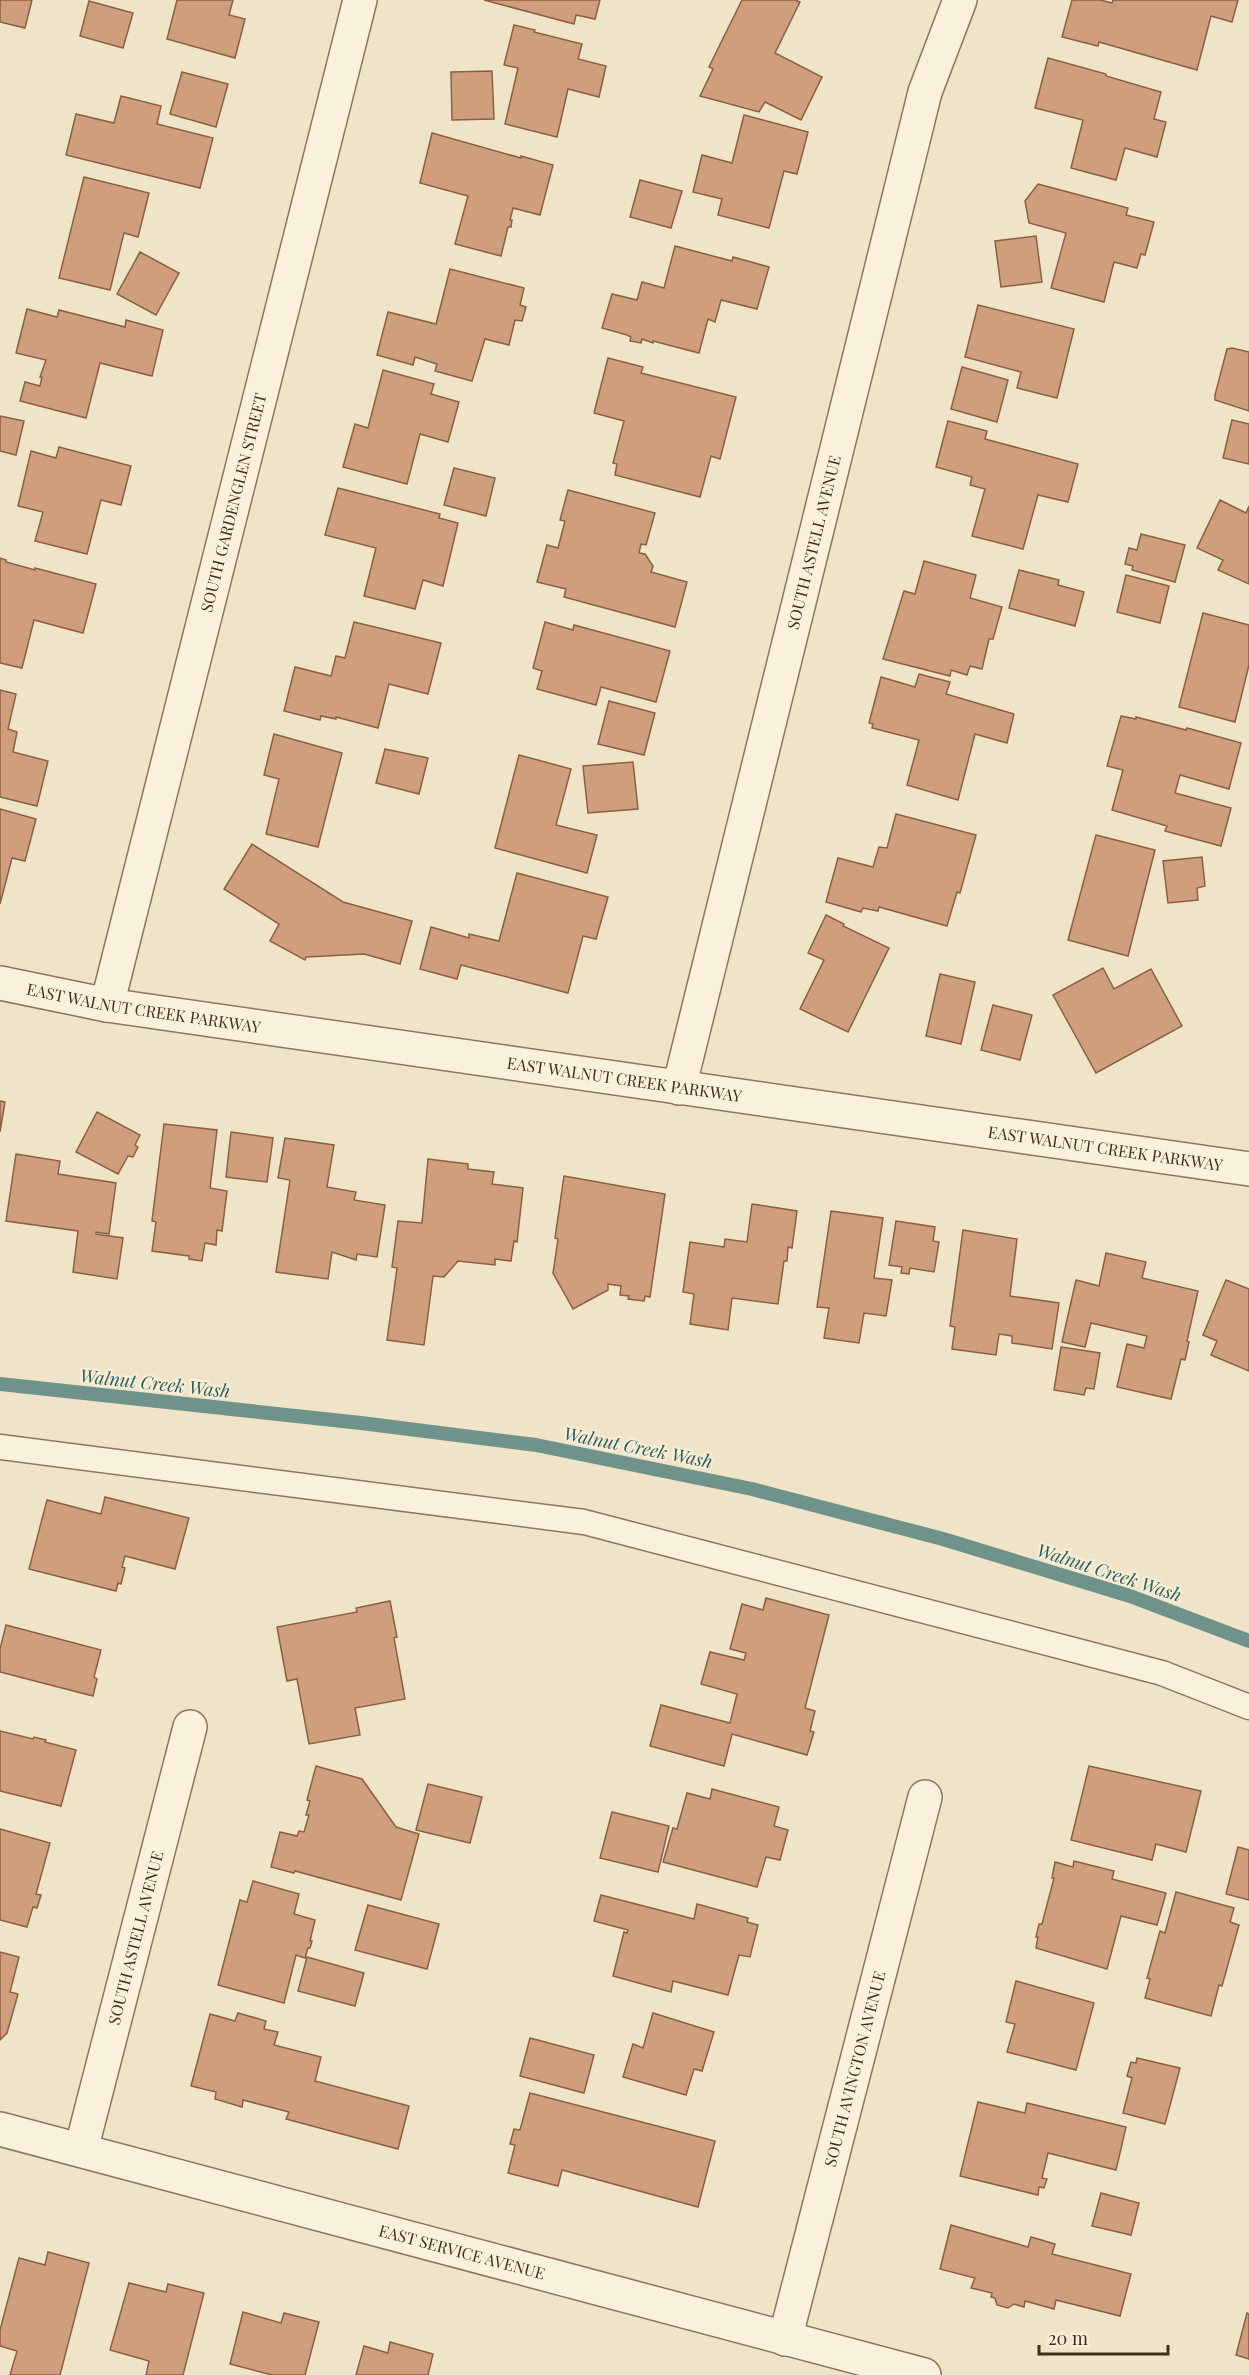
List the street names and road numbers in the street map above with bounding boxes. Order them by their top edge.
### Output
street label: SOUTH GARDENGLEN STREET [195,391,271,614]
street label: SOUTH ASTELL AVENUE [782,453,845,632]
street label: EAST WALNUT CREEK PARKWAY [25,978,263,1037]
street label: EAST WALNUT CREEK PARKWAY [506,1052,744,1106]
street label: EAST WALNUT CREEK PARKWAY [987,1121,1225,1175]
street label: SOUTH ASTELL AVENUE [103,1849,168,2027]
street label: SOUTH AVINGTON AVENUE [819,1969,890,2169]
street label: EAST SERVICE AVENUE [377,2219,547,2284]

